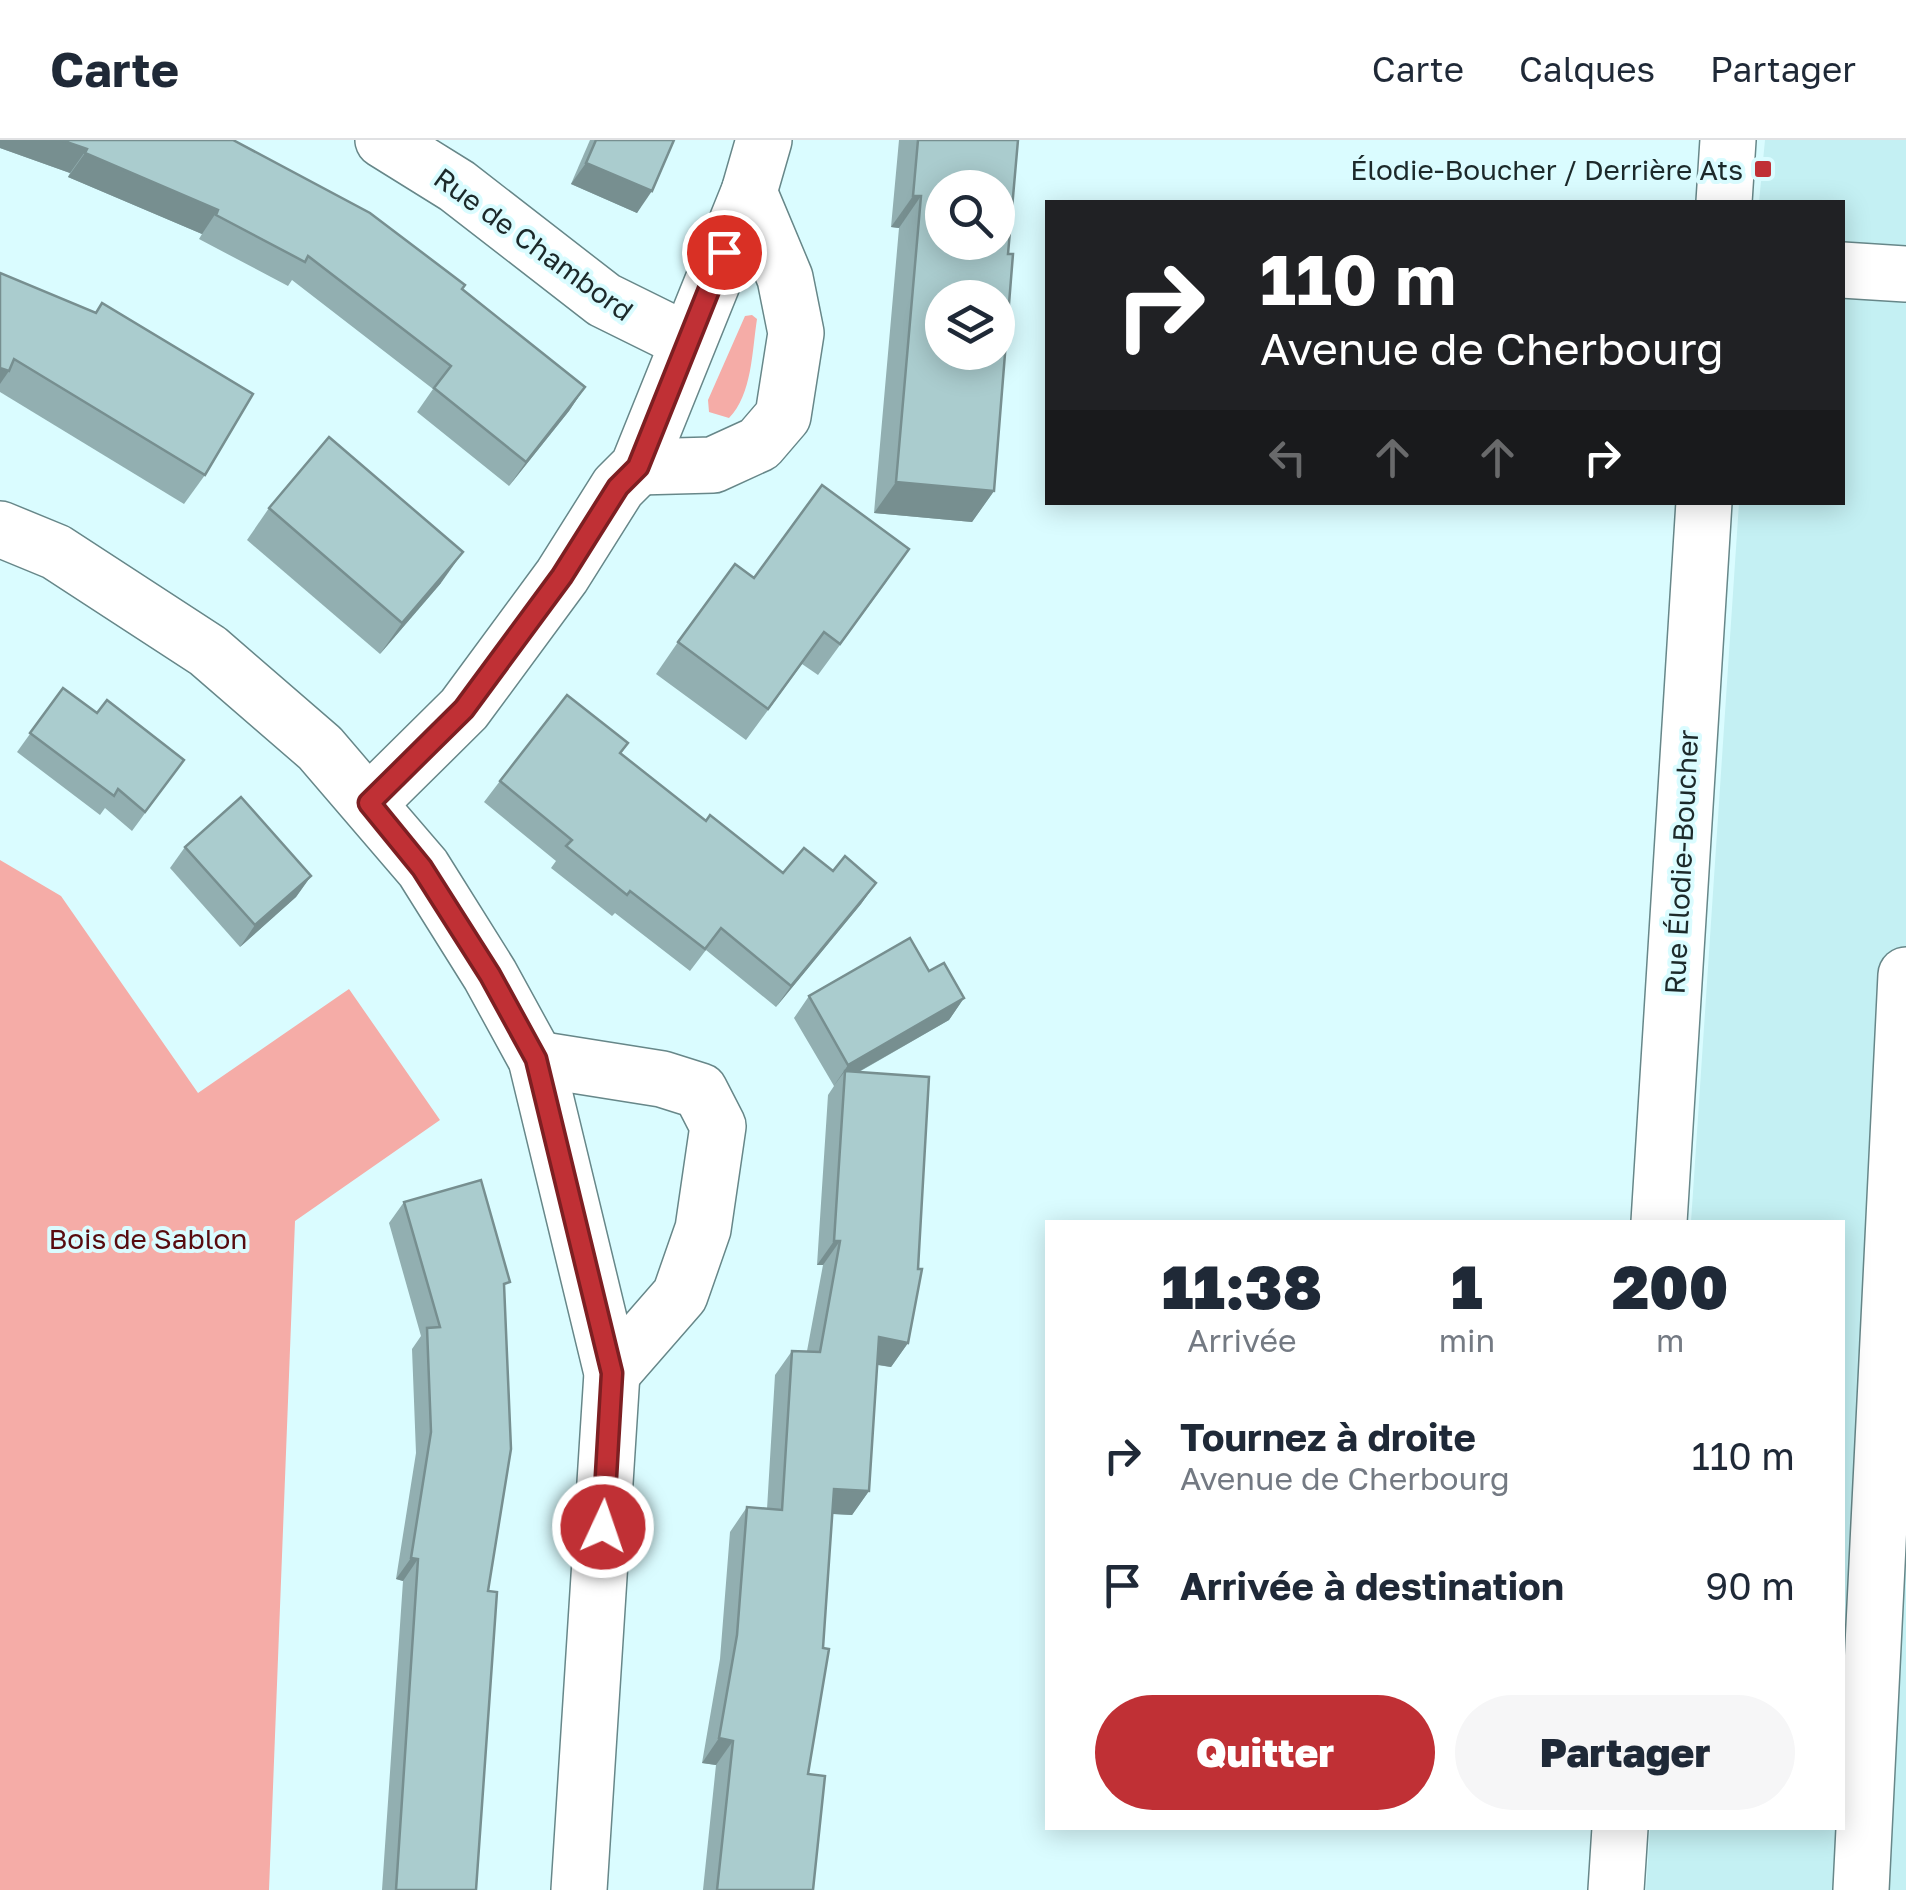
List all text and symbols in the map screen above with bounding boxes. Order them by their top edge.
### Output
text: Carte [50,40,179,98]
text: Carte [1372,48,1464,90]
text: Calques [1519,48,1655,90]
text: Partager [1710,48,1856,90]
place label: Élodie-Boucher / Derrière Ats [1350,153,1743,186]
marker: Élodie-Boucher / Derrière Ats [1752,158,1774,180]
street label: Rue de Chambord [428,161,640,327]
map controls [925,170,1015,370]
button: search [925,170,1015,260]
pin [682,210,767,295]
icon: arrive [697,225,752,280]
text: 110 m [1260,236,1456,320]
icon: right [1095,240,1225,370]
button: layers [925,280,1015,370]
text: Avenue de Cherbourg [1260,321,1724,375]
icon: left [1260,430,1315,485]
icon: ahead [1365,430,1420,485]
icon: ahead [1470,430,1525,485]
icon: right [1575,430,1630,485]
street label: Rue Élodie-Boucher [1658,729,1704,995]
park label: Bois de Sablon [48,1222,248,1255]
text: 11:38 [1162,1250,1322,1322]
text: 1 [1451,1250,1483,1322]
text: 200 [1612,1250,1728,1322]
text: Arrivée [1187,1321,1297,1359]
text: min [1439,1321,1495,1359]
text: m [1656,1321,1684,1359]
text: Tournez à droite [1180,1414,1476,1459]
icon: right [1095,1428,1150,1483]
text: 110 m [1691,1433,1795,1478]
text: Avenue de Cherbourg [1180,1459,1510,1497]
position arrow [551,1475,655,1579]
icon: arrive [1095,1558,1150,1613]
text: Arrivée à destination [1180,1563,1564,1608]
text: 90 m [1705,1563,1795,1608]
button: Quitter [1095,1695,1435,1810]
button: Partager [1455,1695,1795,1810]

